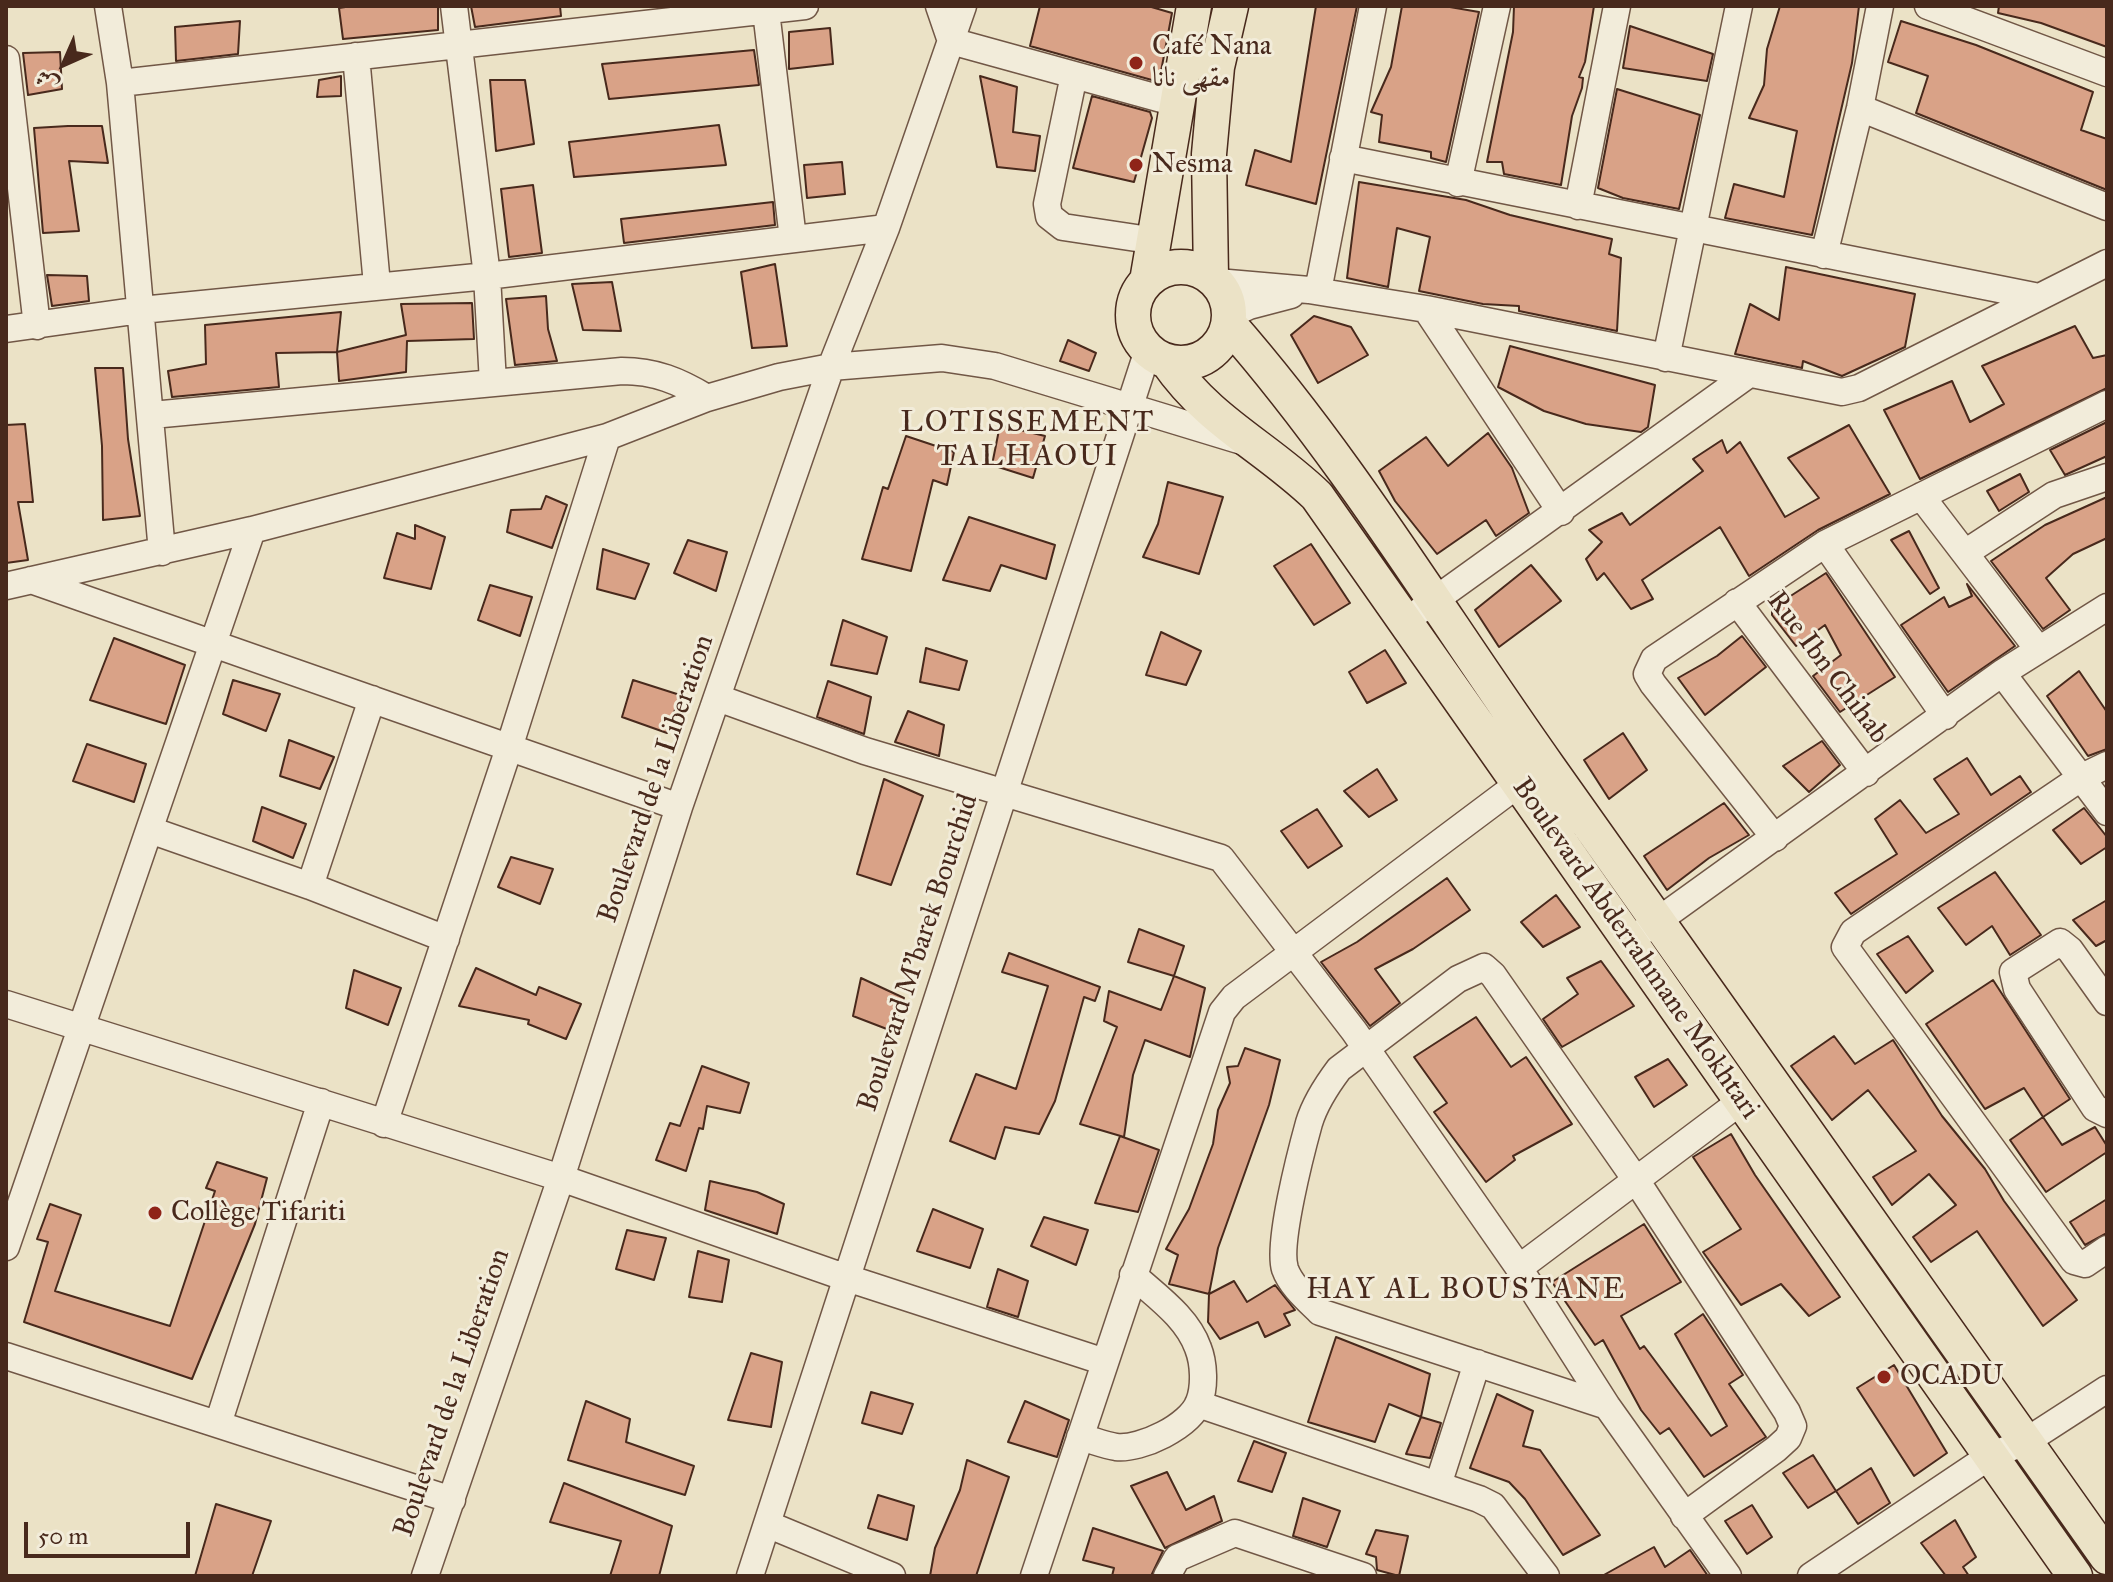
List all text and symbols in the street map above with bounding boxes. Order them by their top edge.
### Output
north arrow [24,24,104,104]
place label: Café Nana مقهى نانا [1152,30,1272,96]
marker: Café Nana مقهى نانا [1127,54,1145,72]
text: ش [29,64,64,99]
place label: Nesma [1152,148,1233,182]
marker: Nesma [1127,156,1145,174]
district label: LOTISSEMENT TALHAOUI [901,406,1155,476]
street label: Rue Ibn Chihab [1759,585,1895,751]
street label: Boulevard de la Liberation [592,631,722,927]
street label: Boulevard Abderrahmane Mokhtari [1504,772,1766,1126]
street label: Boulevard M'barek Bourchid [852,790,986,1116]
place label: Collège Tifariti [171,1196,346,1230]
marker: Collège Tifariti [146,1204,164,1222]
street label: Boulevard de la Liberation [388,1245,518,1541]
district label: HAY AL BOUSTANE [1306,1273,1626,1309]
place label: OCADU [1900,1360,2003,1394]
marker: OCADU [1875,1368,1893,1386]
scale bar [28,1506,194,1556]
text: 50 m [38,1521,88,1551]

